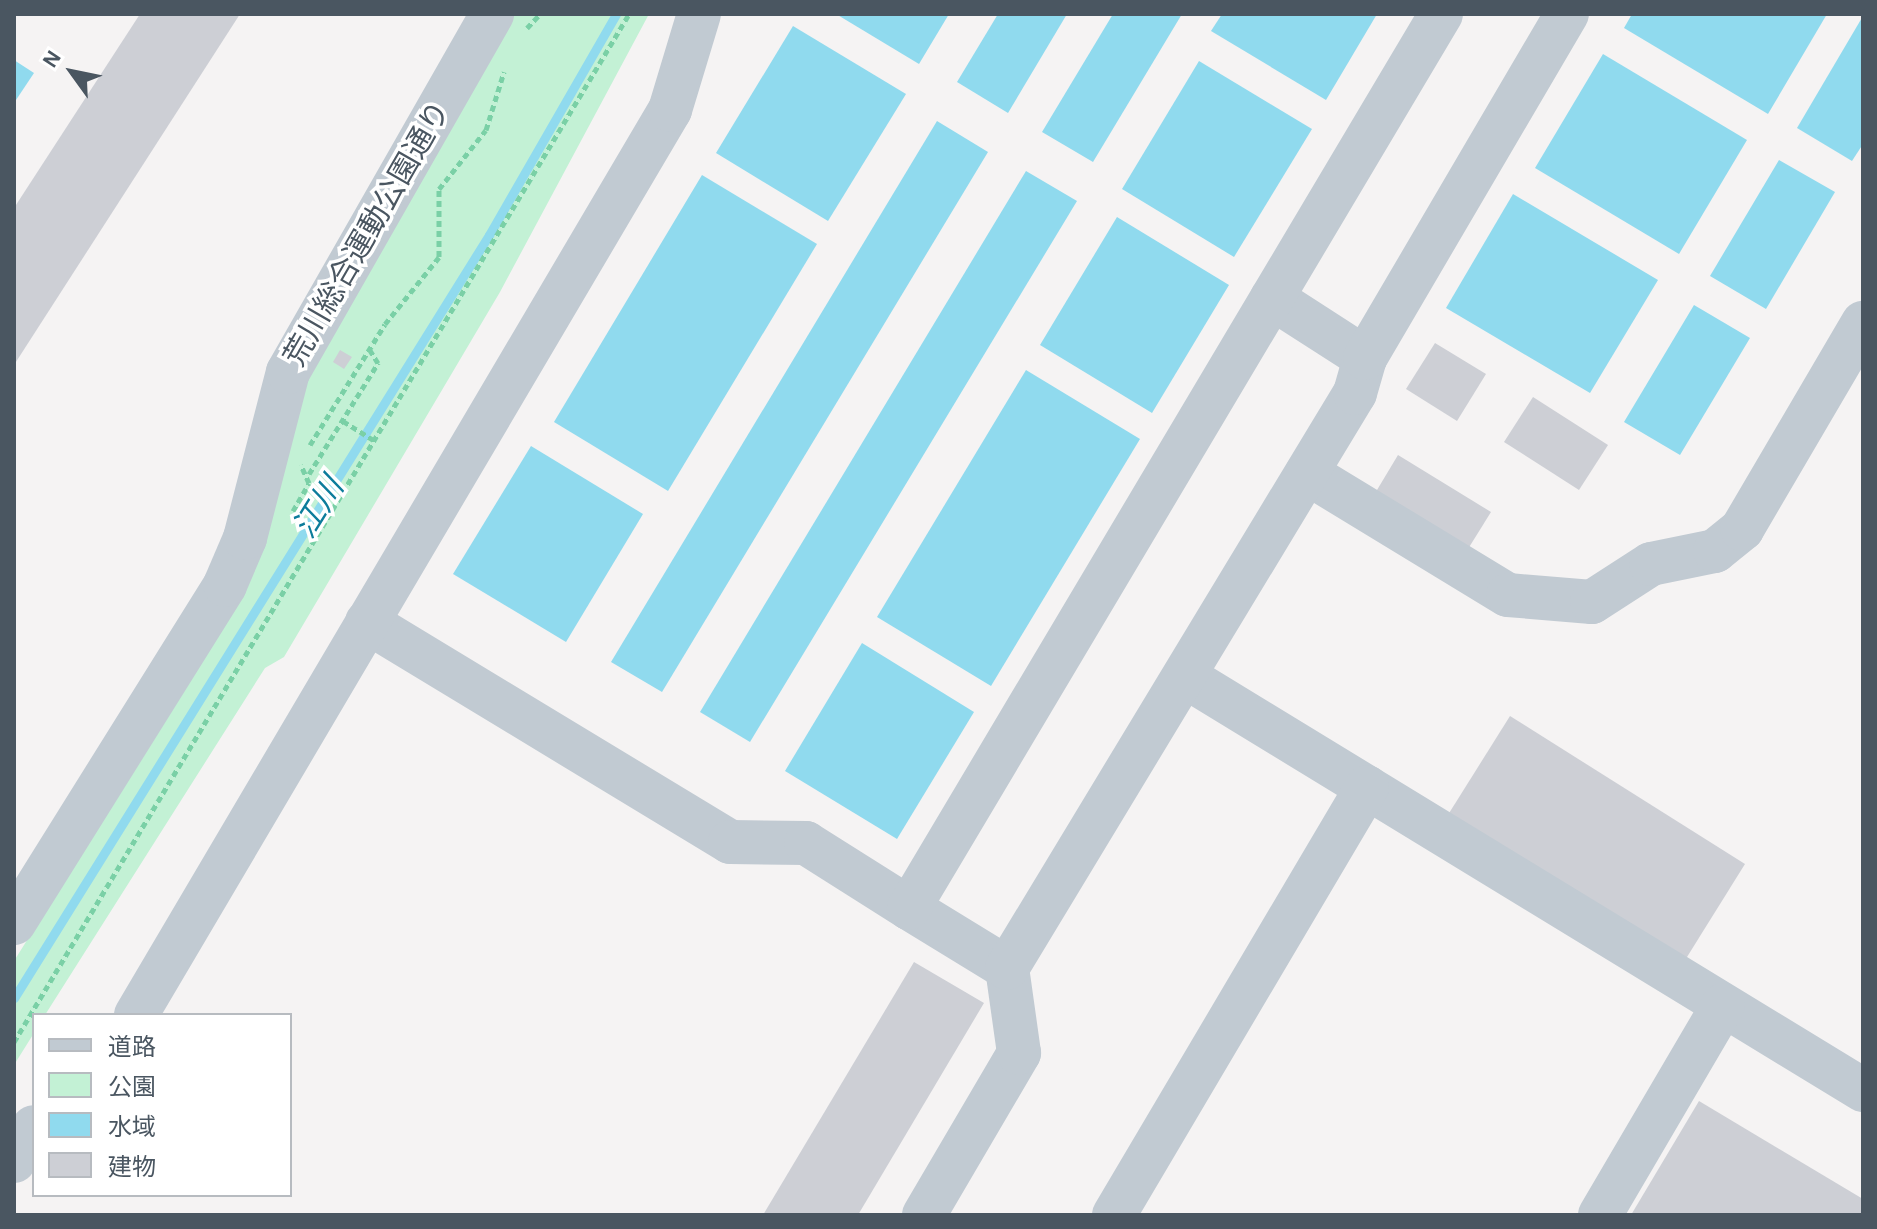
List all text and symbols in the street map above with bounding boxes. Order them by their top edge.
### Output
north arrow [32,32,112,112]
text: N [38,47,65,71]
street label: 荒川総合運動公園通り [277,95,459,373]
water label: 江川 [286,471,352,545]
legend [32,1013,292,1197]
text: 道路 [108,1036,156,1060]
text: 公園 [108,1076,156,1100]
text: 水域 [108,1116,156,1140]
text: 建物 [108,1156,156,1180]

